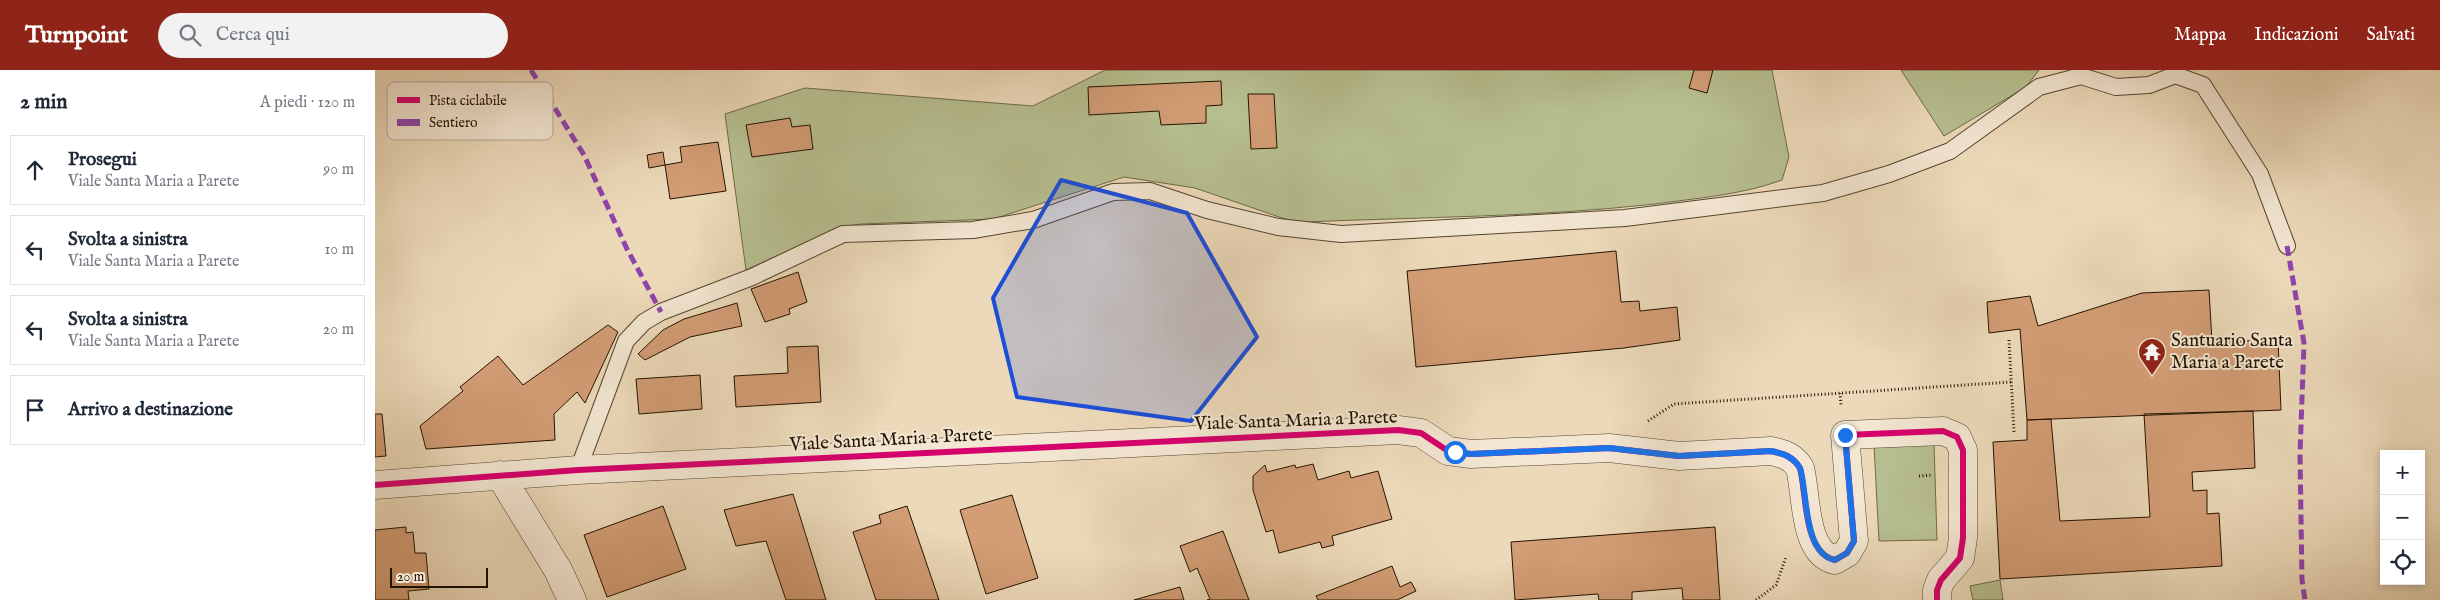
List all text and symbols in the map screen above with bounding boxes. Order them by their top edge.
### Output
search box [158,13,508,58]
text: Turnpoint [25,20,128,51]
icon: search [176,21,204,49]
text: Cerca qui [216,23,290,47]
text: Mappa [2174,24,2226,47]
text: Indicazioni [2254,24,2339,47]
text: Salvati [2367,24,2415,47]
legend [387,82,553,140]
text: 2 min [20,89,67,116]
text: Pista ciclabile [429,92,507,110]
text: A piedi · 120 m [260,93,355,113]
text: Sentiero [429,114,478,132]
text: Prosegui [68,148,137,172]
icon: ahead [21,156,49,184]
text: 90 m [323,160,354,180]
text: Viale Santa Maria a Parete [68,172,239,192]
text: Svolta a sinistra [68,228,188,252]
icon: left [21,236,49,264]
text: 10 m [324,240,354,260]
text: Viale Santa Maria a Parete [68,252,239,272]
text: Svolta a sinistra [68,308,188,332]
icon: left [21,316,49,344]
text: 20 m [323,320,354,340]
place label: Santuario Santa Maria a Parete [2171,329,2293,375]
text: Viale Santa Maria a Parete [68,332,239,352]
temple icon: Santuario Santa Maria a Parete [2137,337,2167,376]
icon: arrive [21,396,49,424]
text: Arrivo a destinazione [68,398,233,422]
street label: Viale Santa Maria a Parete [1193,405,1398,437]
street label: Viale Santa Maria a Parete [788,423,993,457]
route end [1834,424,1857,447]
route start [1444,441,1467,464]
map controls [2380,450,2425,585]
button: + [2380,450,2425,495]
button: − [2380,495,2425,540]
button: locate [2380,540,2425,585]
scale bar [390,565,487,588]
text: 20 m [397,568,424,586]

